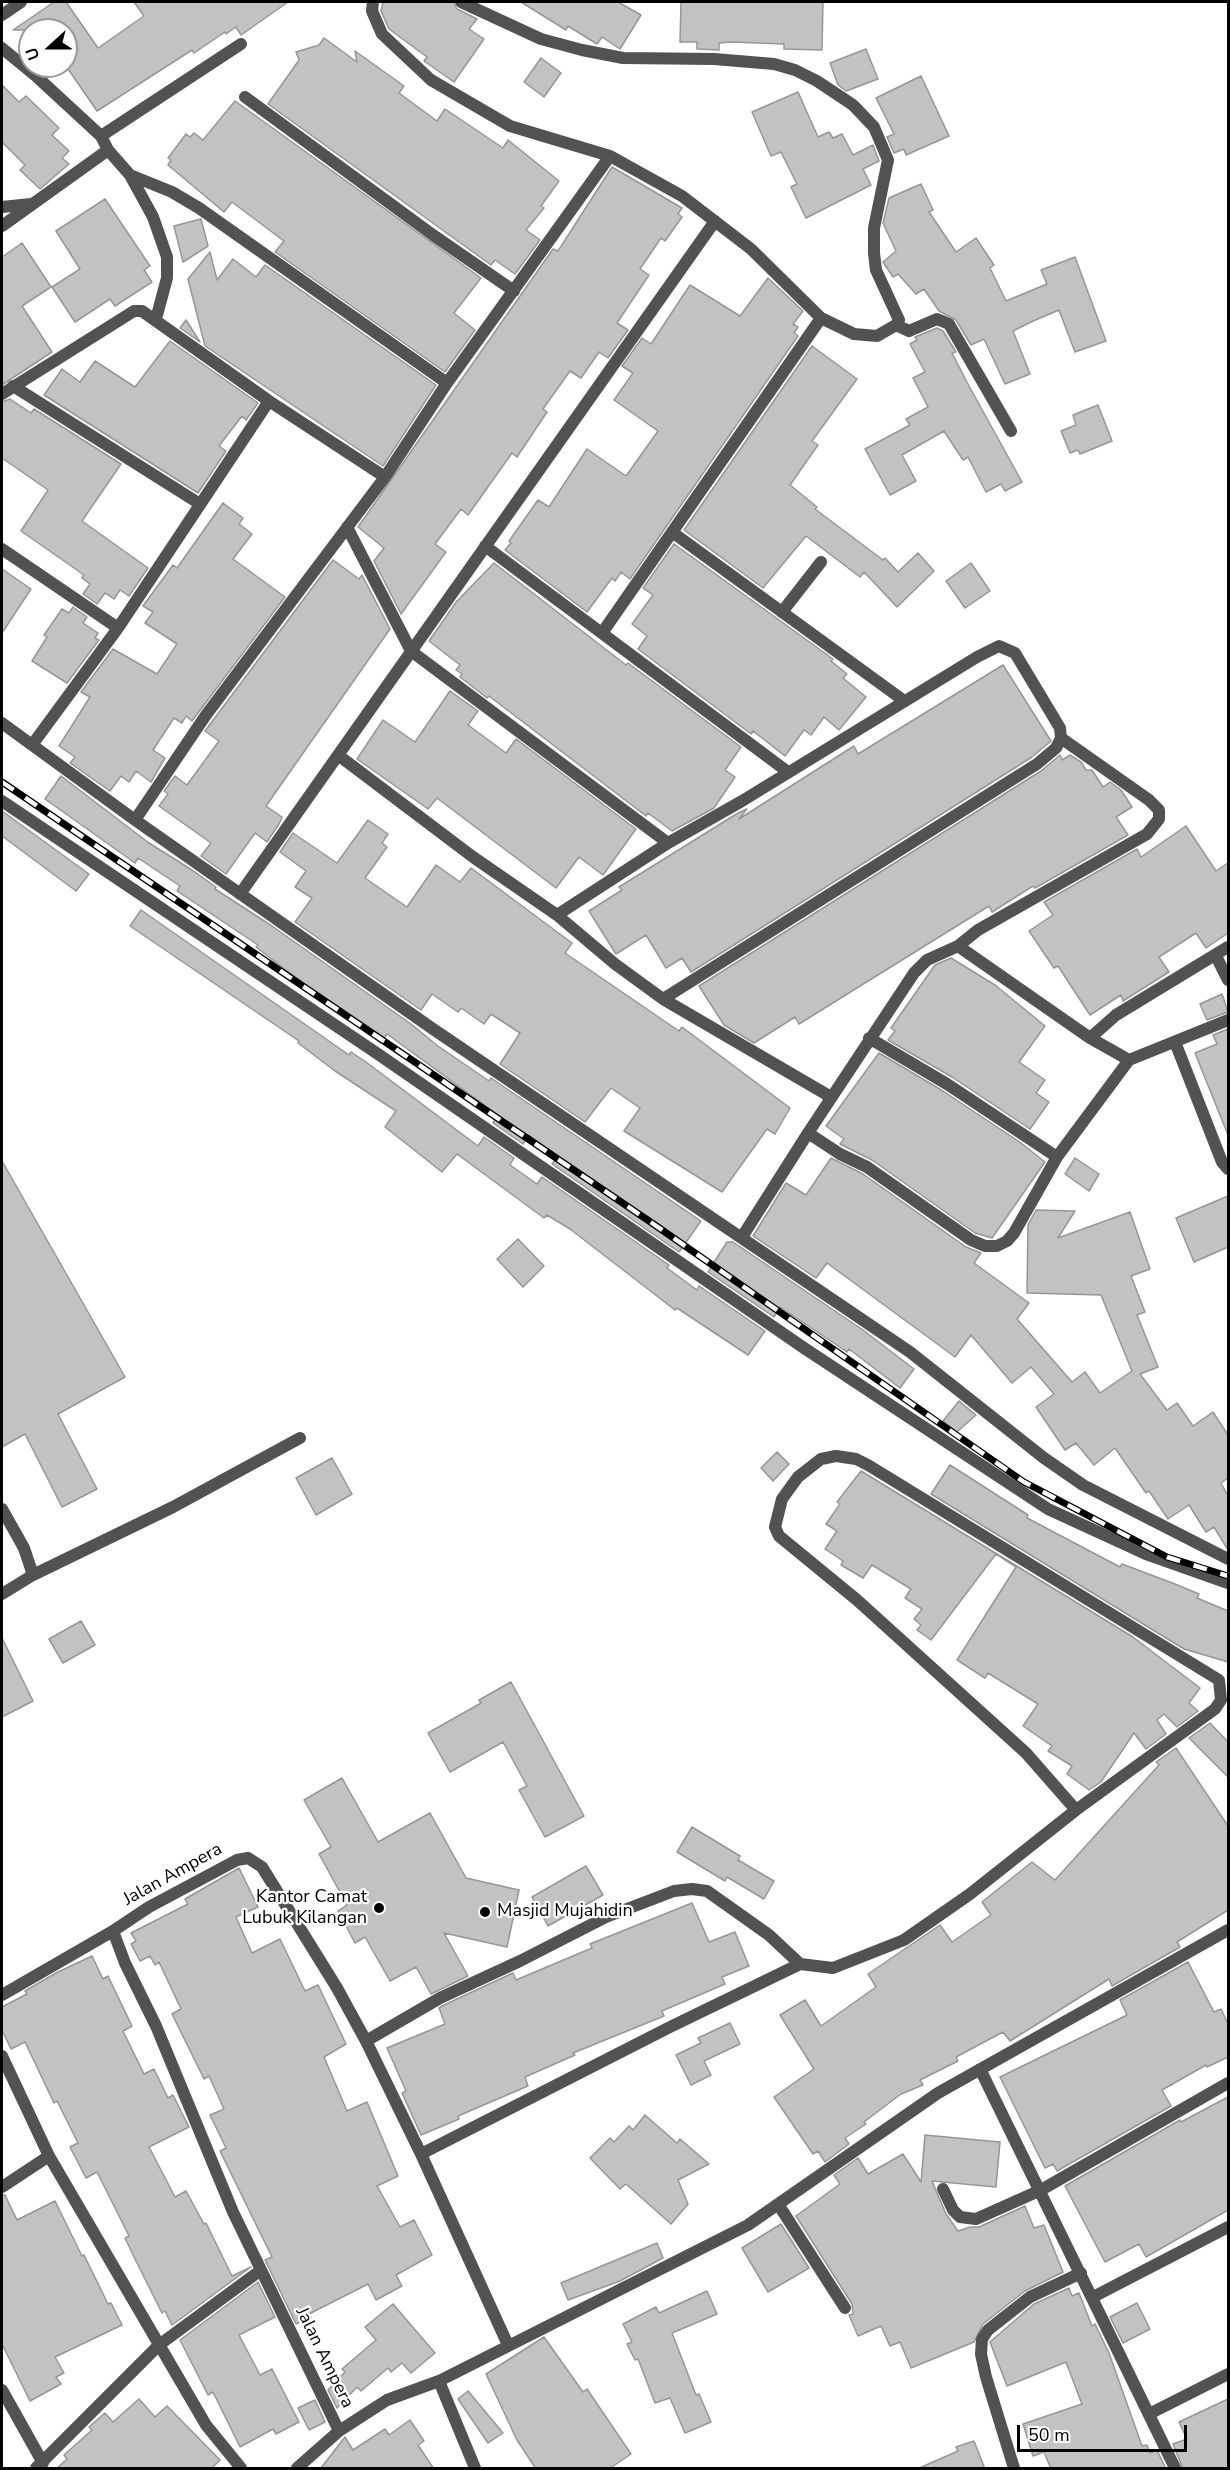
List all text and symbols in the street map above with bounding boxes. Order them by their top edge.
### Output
north arrow [18,18,78,78]
text: U [21,44,45,63]
street label: Jalan Ampera [120,1839,226,1911]
place label: Kantor Camat Lubuk Kilangan [242,1887,367,1930]
marker: Kantor Camat Lubuk Kilangan [372,1901,386,1915]
place label: Masjid Mujahidin [497,1901,633,1923]
marker: Masjid Mujahidin [478,1905,492,1919]
street label: Jalan Ampera [290,2304,358,2412]
scale bar [1020,2413,1190,2451]
text: 50 m [1028,2423,1070,2447]

